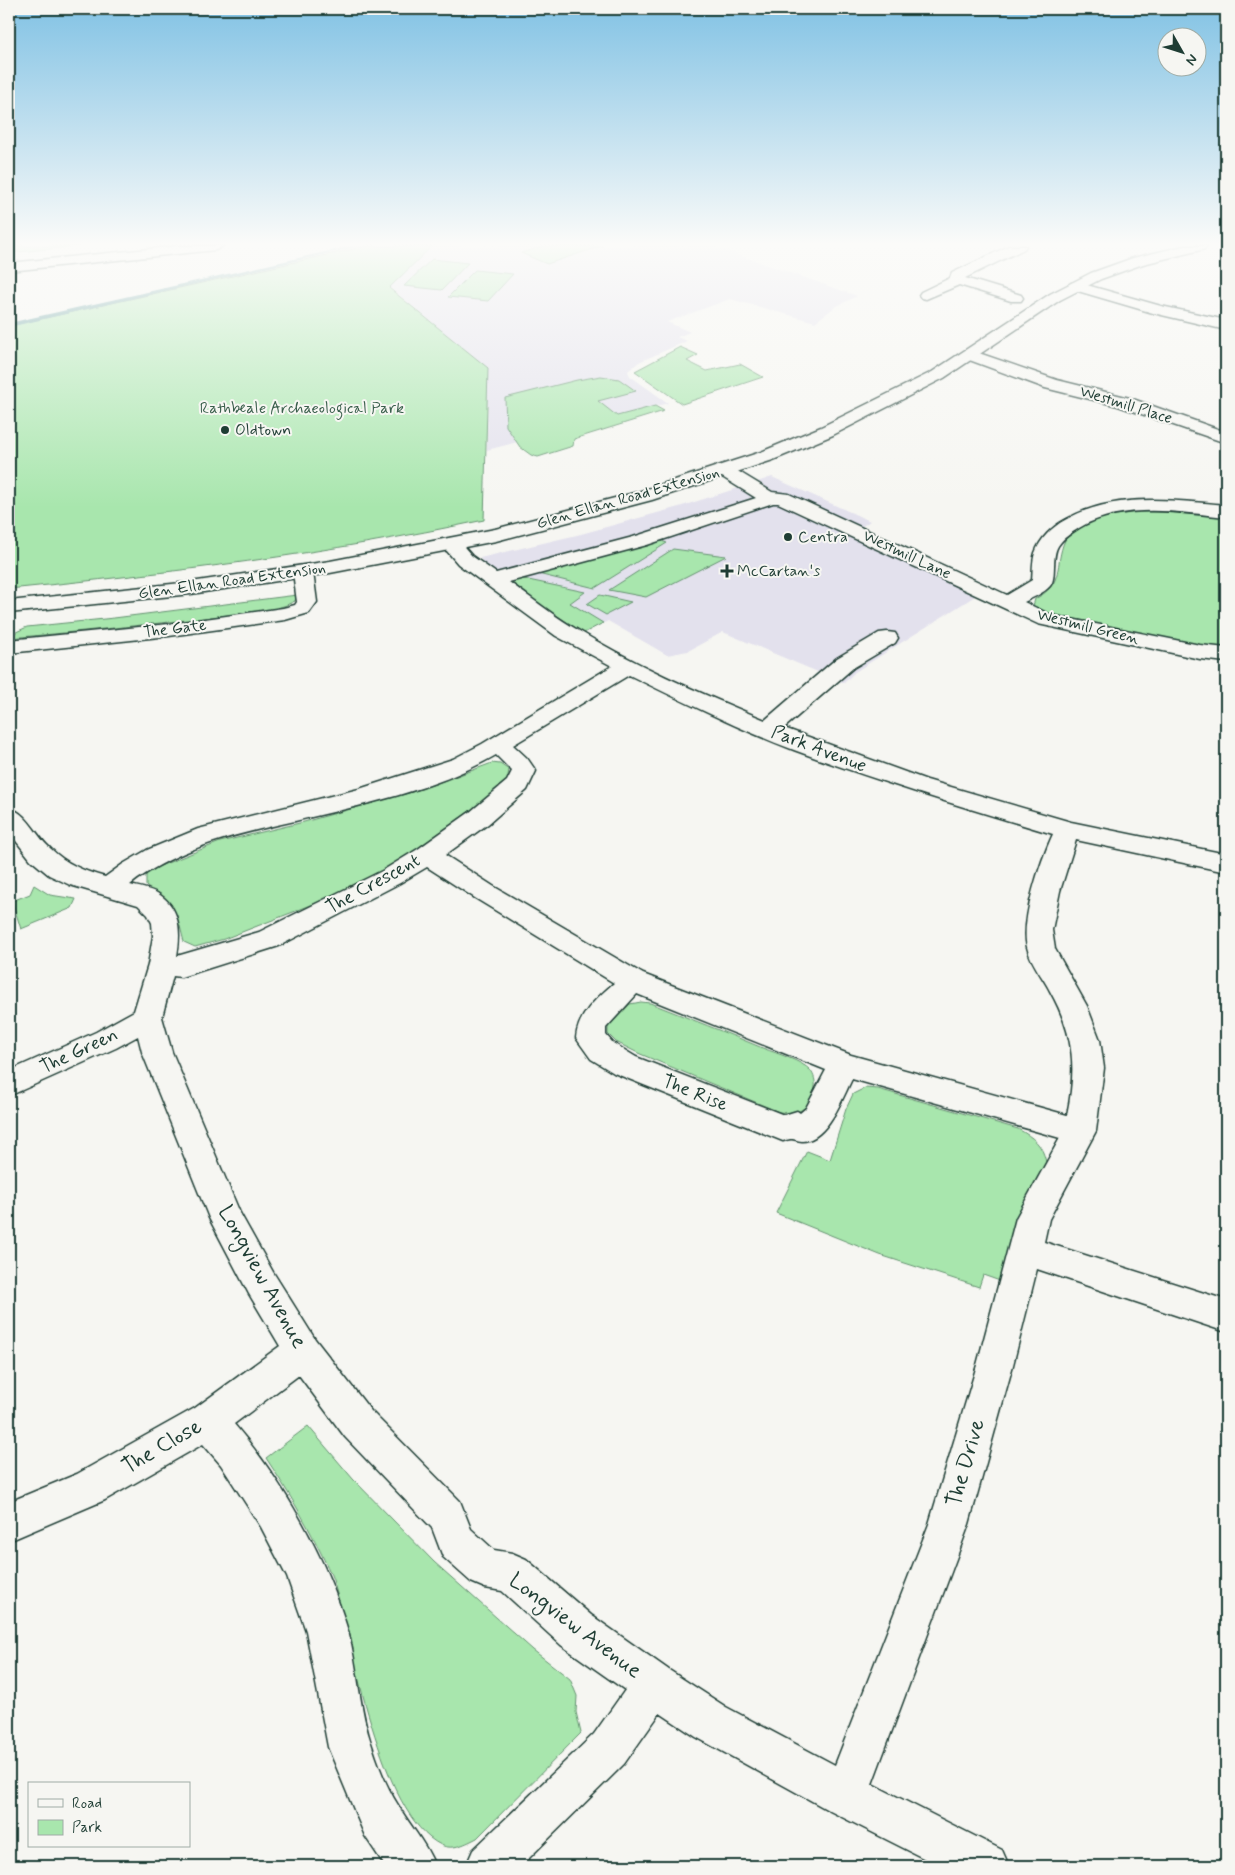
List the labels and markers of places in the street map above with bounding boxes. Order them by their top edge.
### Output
place label: Oldtown [235,420,291,441]
marker: Oldtown [219,424,231,436]
place label: Centra [798,527,848,548]
marker: Centra [782,531,794,543]
place label: McCartan's [737,561,820,582]
marker: McCartan's [721,565,733,577]

